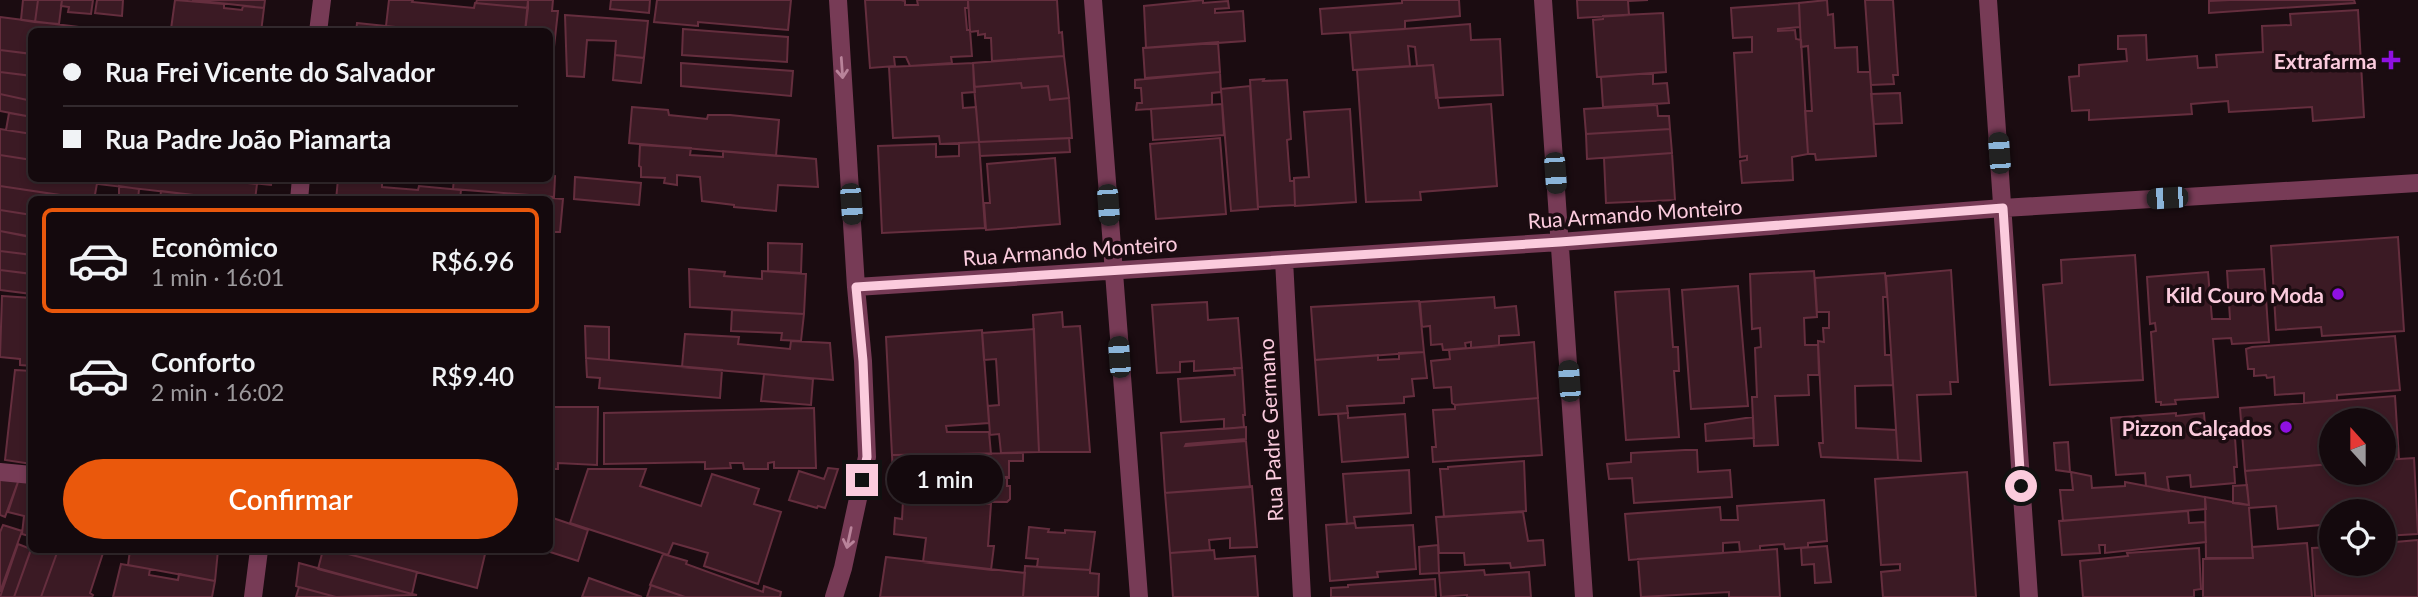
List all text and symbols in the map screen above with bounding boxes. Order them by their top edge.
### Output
place label: Extrafarma [2274,48,2377,73]
marker: Extrafarma [2383,52,2399,68]
text: Rua Frei Vicente do Salvador [105,56,435,88]
one-way arrow [836,56,849,79]
text: Rua Padre João Piamarta [105,123,391,155]
car [1988,131,2011,175]
car [1544,151,1567,195]
car [840,182,863,226]
car [1097,183,1120,227]
car [2146,186,2189,210]
street label: Rua Armando Monteiro [1527,193,1743,233]
icon: car [67,229,130,292]
street label: Rua Armando Monteiro [962,230,1178,270]
text: Econômico [151,231,278,263]
text: R$6.96 [431,245,514,277]
text: 1 min · 16:01 [151,263,284,291]
place label: Kild Couro Moda [2166,282,2324,307]
marker: Kild Couro Moda [2330,286,2346,302]
car [1108,335,1131,379]
street label: Rua Padre Germano [1253,338,1287,522]
icon: car [67,344,130,407]
text: Conforto [151,346,255,378]
car [1558,359,1581,403]
text: R$9.40 [431,360,514,392]
text: 2 min · 16:02 [151,378,284,406]
north arrow [2319,408,2396,485]
map controls [2319,408,2396,576]
place label: Pizzon Calçados [2122,415,2272,440]
marker: Pizzon Calçados [2278,419,2294,435]
callout: 1 min [886,456,1002,504]
button: Confirmar [63,459,518,539]
route end [846,464,878,496]
text: 1 min [917,465,973,493]
route start [2005,470,2037,502]
button: locate [2319,499,2396,576]
one-way arrow [842,526,856,549]

